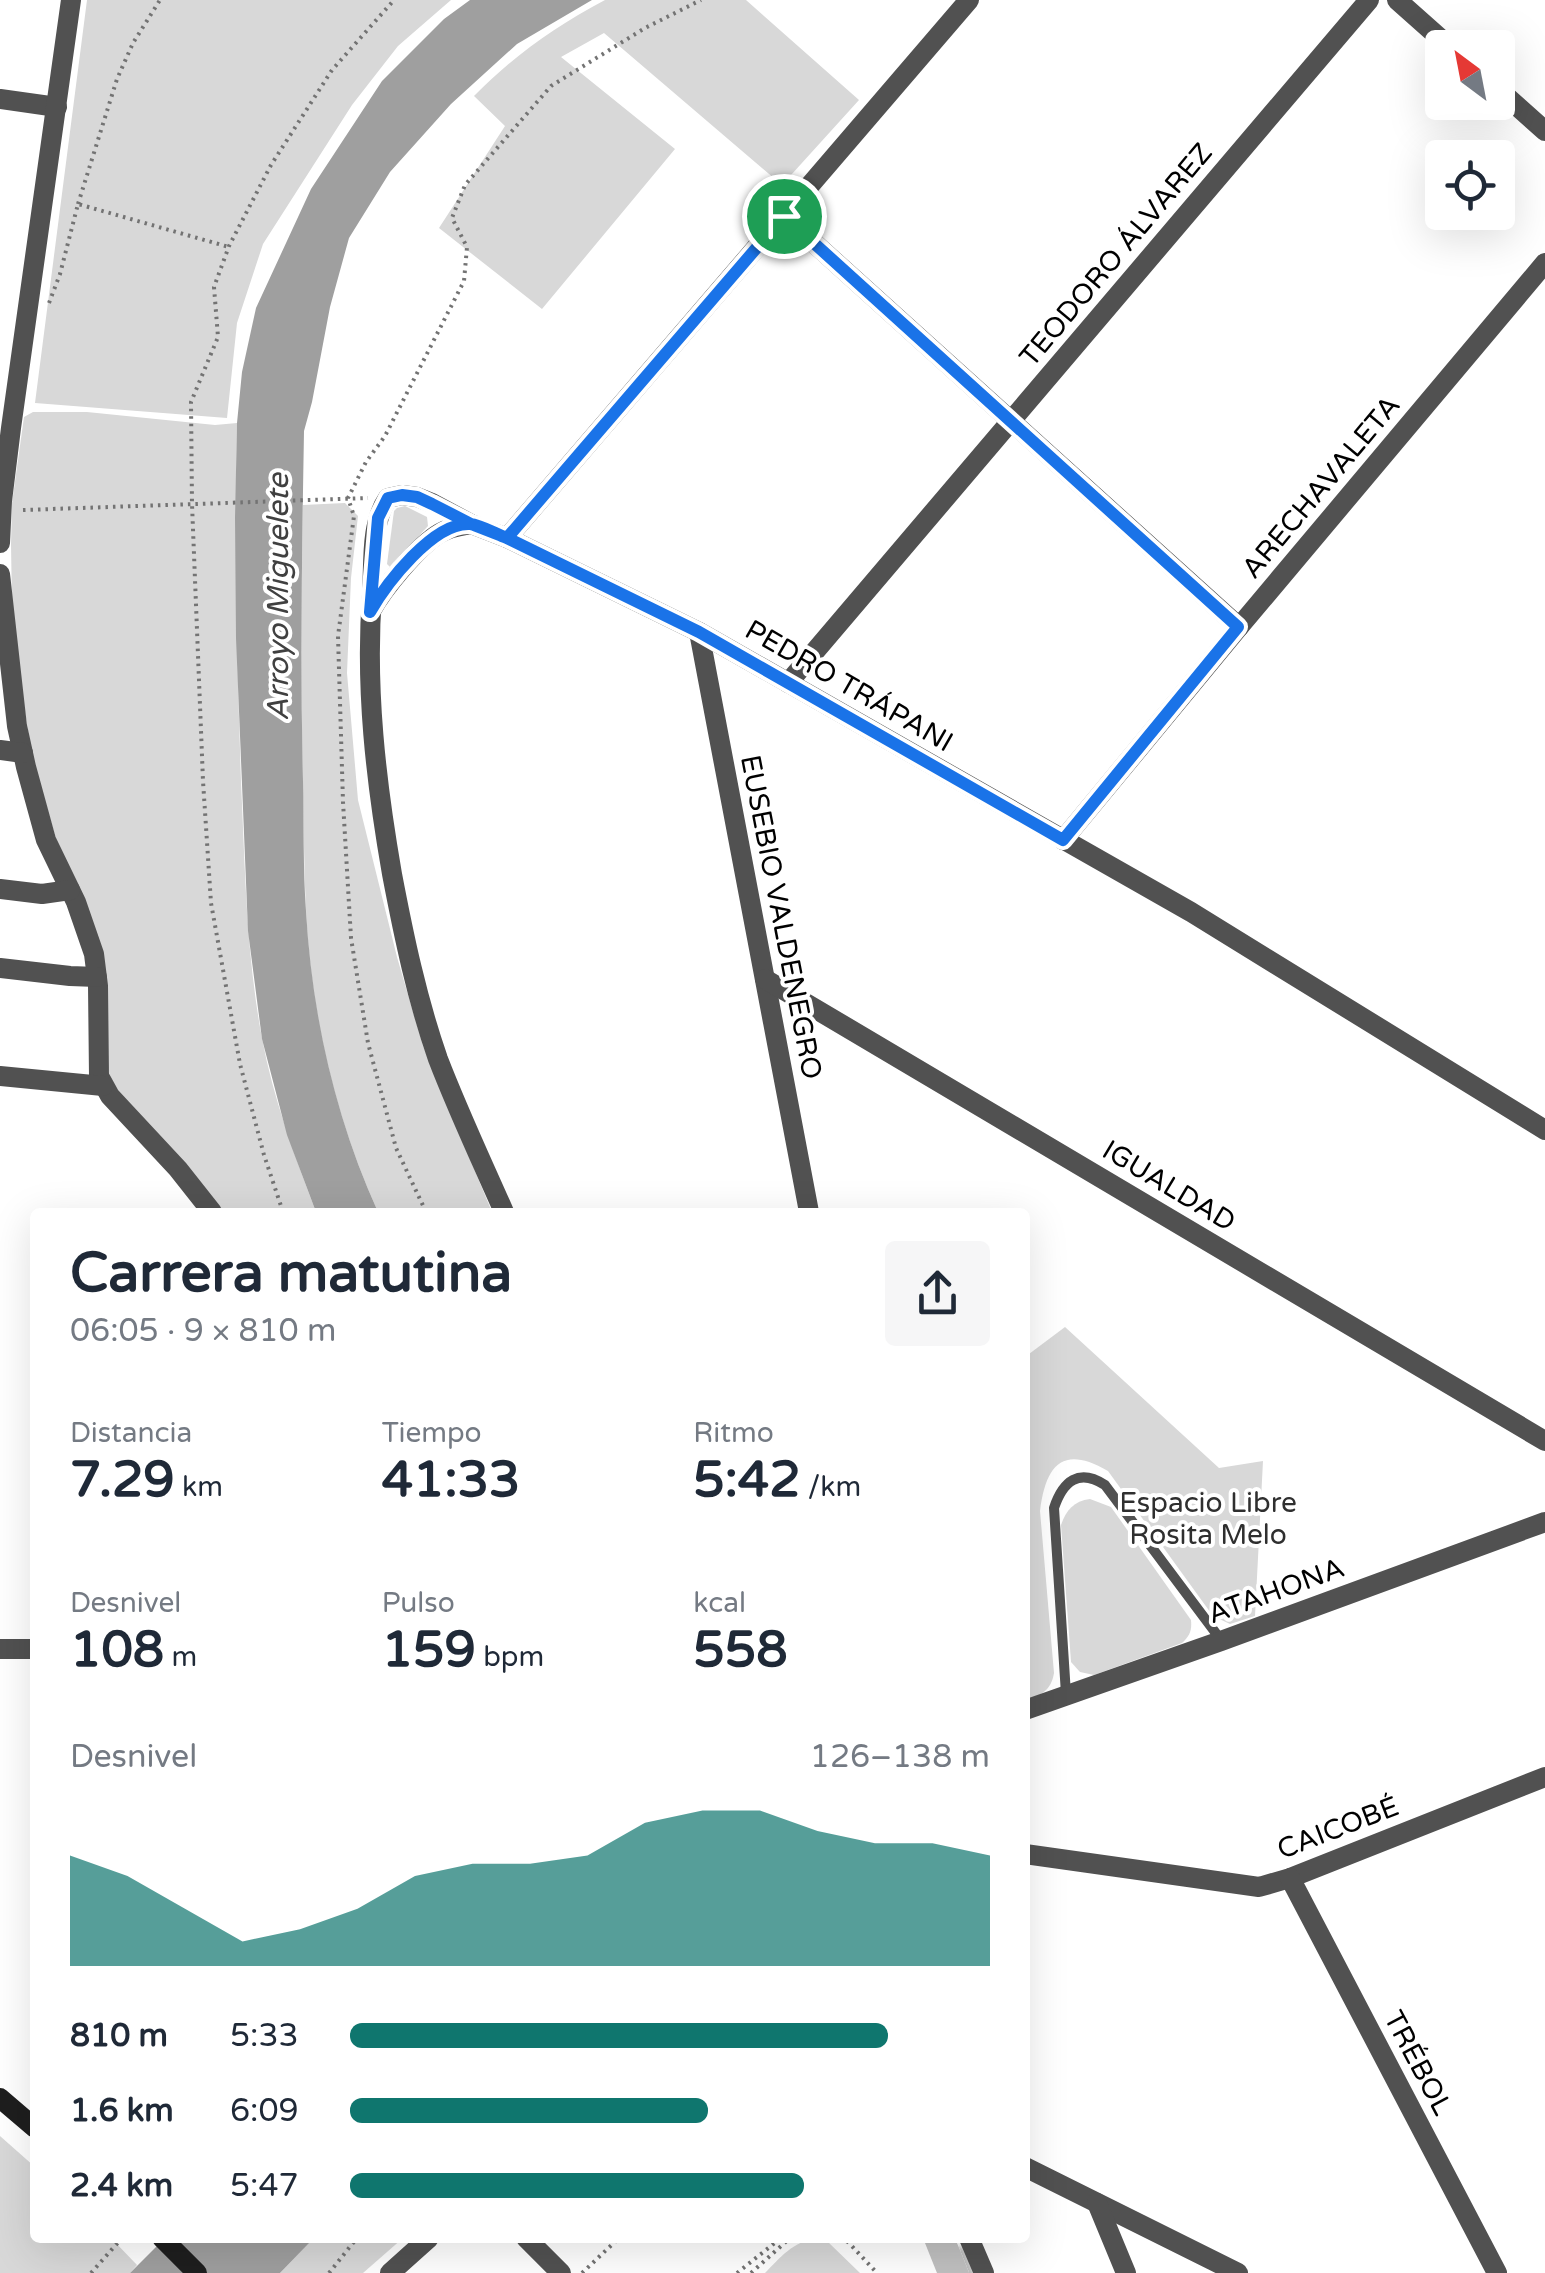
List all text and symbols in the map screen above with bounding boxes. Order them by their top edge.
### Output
north arrow [1425,30,1515,120]
map controls [1425,30,1515,230]
street label: TEODORO ÁLVAREZ [1012,136,1220,374]
button: locate [1425,140,1515,230]
pin [742,174,827,259]
icon: arrive [757,189,812,244]
street label: ARECHAVALETA [1235,389,1407,585]
water label: Arroyo Miguelete [260,471,297,721]
street label: PEDRO TRÁPANI [739,613,959,759]
street label: EUSEBIO VALDENEGRO [733,752,829,1082]
street label: IGUALDAD [1096,1133,1242,1239]
text: Carrera matutina [70,1241,512,1307]
button: share [885,1241,990,1346]
text: 06:05 · 9 × 810 m [70,1312,336,1350]
text: Distancia [70,1416,192,1450]
text: Tiempo [382,1416,482,1450]
text: Ritmo [693,1416,774,1450]
text: 7.29 [70,1450,175,1510]
text: 41:33 [382,1450,520,1510]
text: 5:42 [693,1450,801,1510]
text: km [175,1470,223,1504]
text: /km [801,1470,861,1504]
park label: Espacio Libre Rosita Melo [1119,1486,1297,1552]
street label: ATAHONA [1203,1551,1349,1631]
text: Desnivel [70,1586,181,1620]
text: Pulso [382,1586,455,1620]
text: kcal [693,1586,746,1620]
text: 108 [70,1620,164,1680]
text: 159 [382,1620,476,1680]
text: 558 [693,1620,788,1680]
text: m [164,1640,197,1674]
text: bpm [476,1640,544,1674]
text: Desnivel [70,1738,197,1776]
text: 126–138 m [810,1738,990,1776]
street label: CAICOBÉ [1273,1789,1403,1867]
street label: TRÉBOL [1376,2005,1460,2121]
text: 810 m [70,2017,168,2055]
text: 5:33 [230,2017,299,2055]
text: 1.6 km [70,2092,174,2130]
text: 6:09 [230,2092,299,2130]
text: 2.4 km [70,2167,173,2205]
text: 5:47 [230,2167,299,2205]

